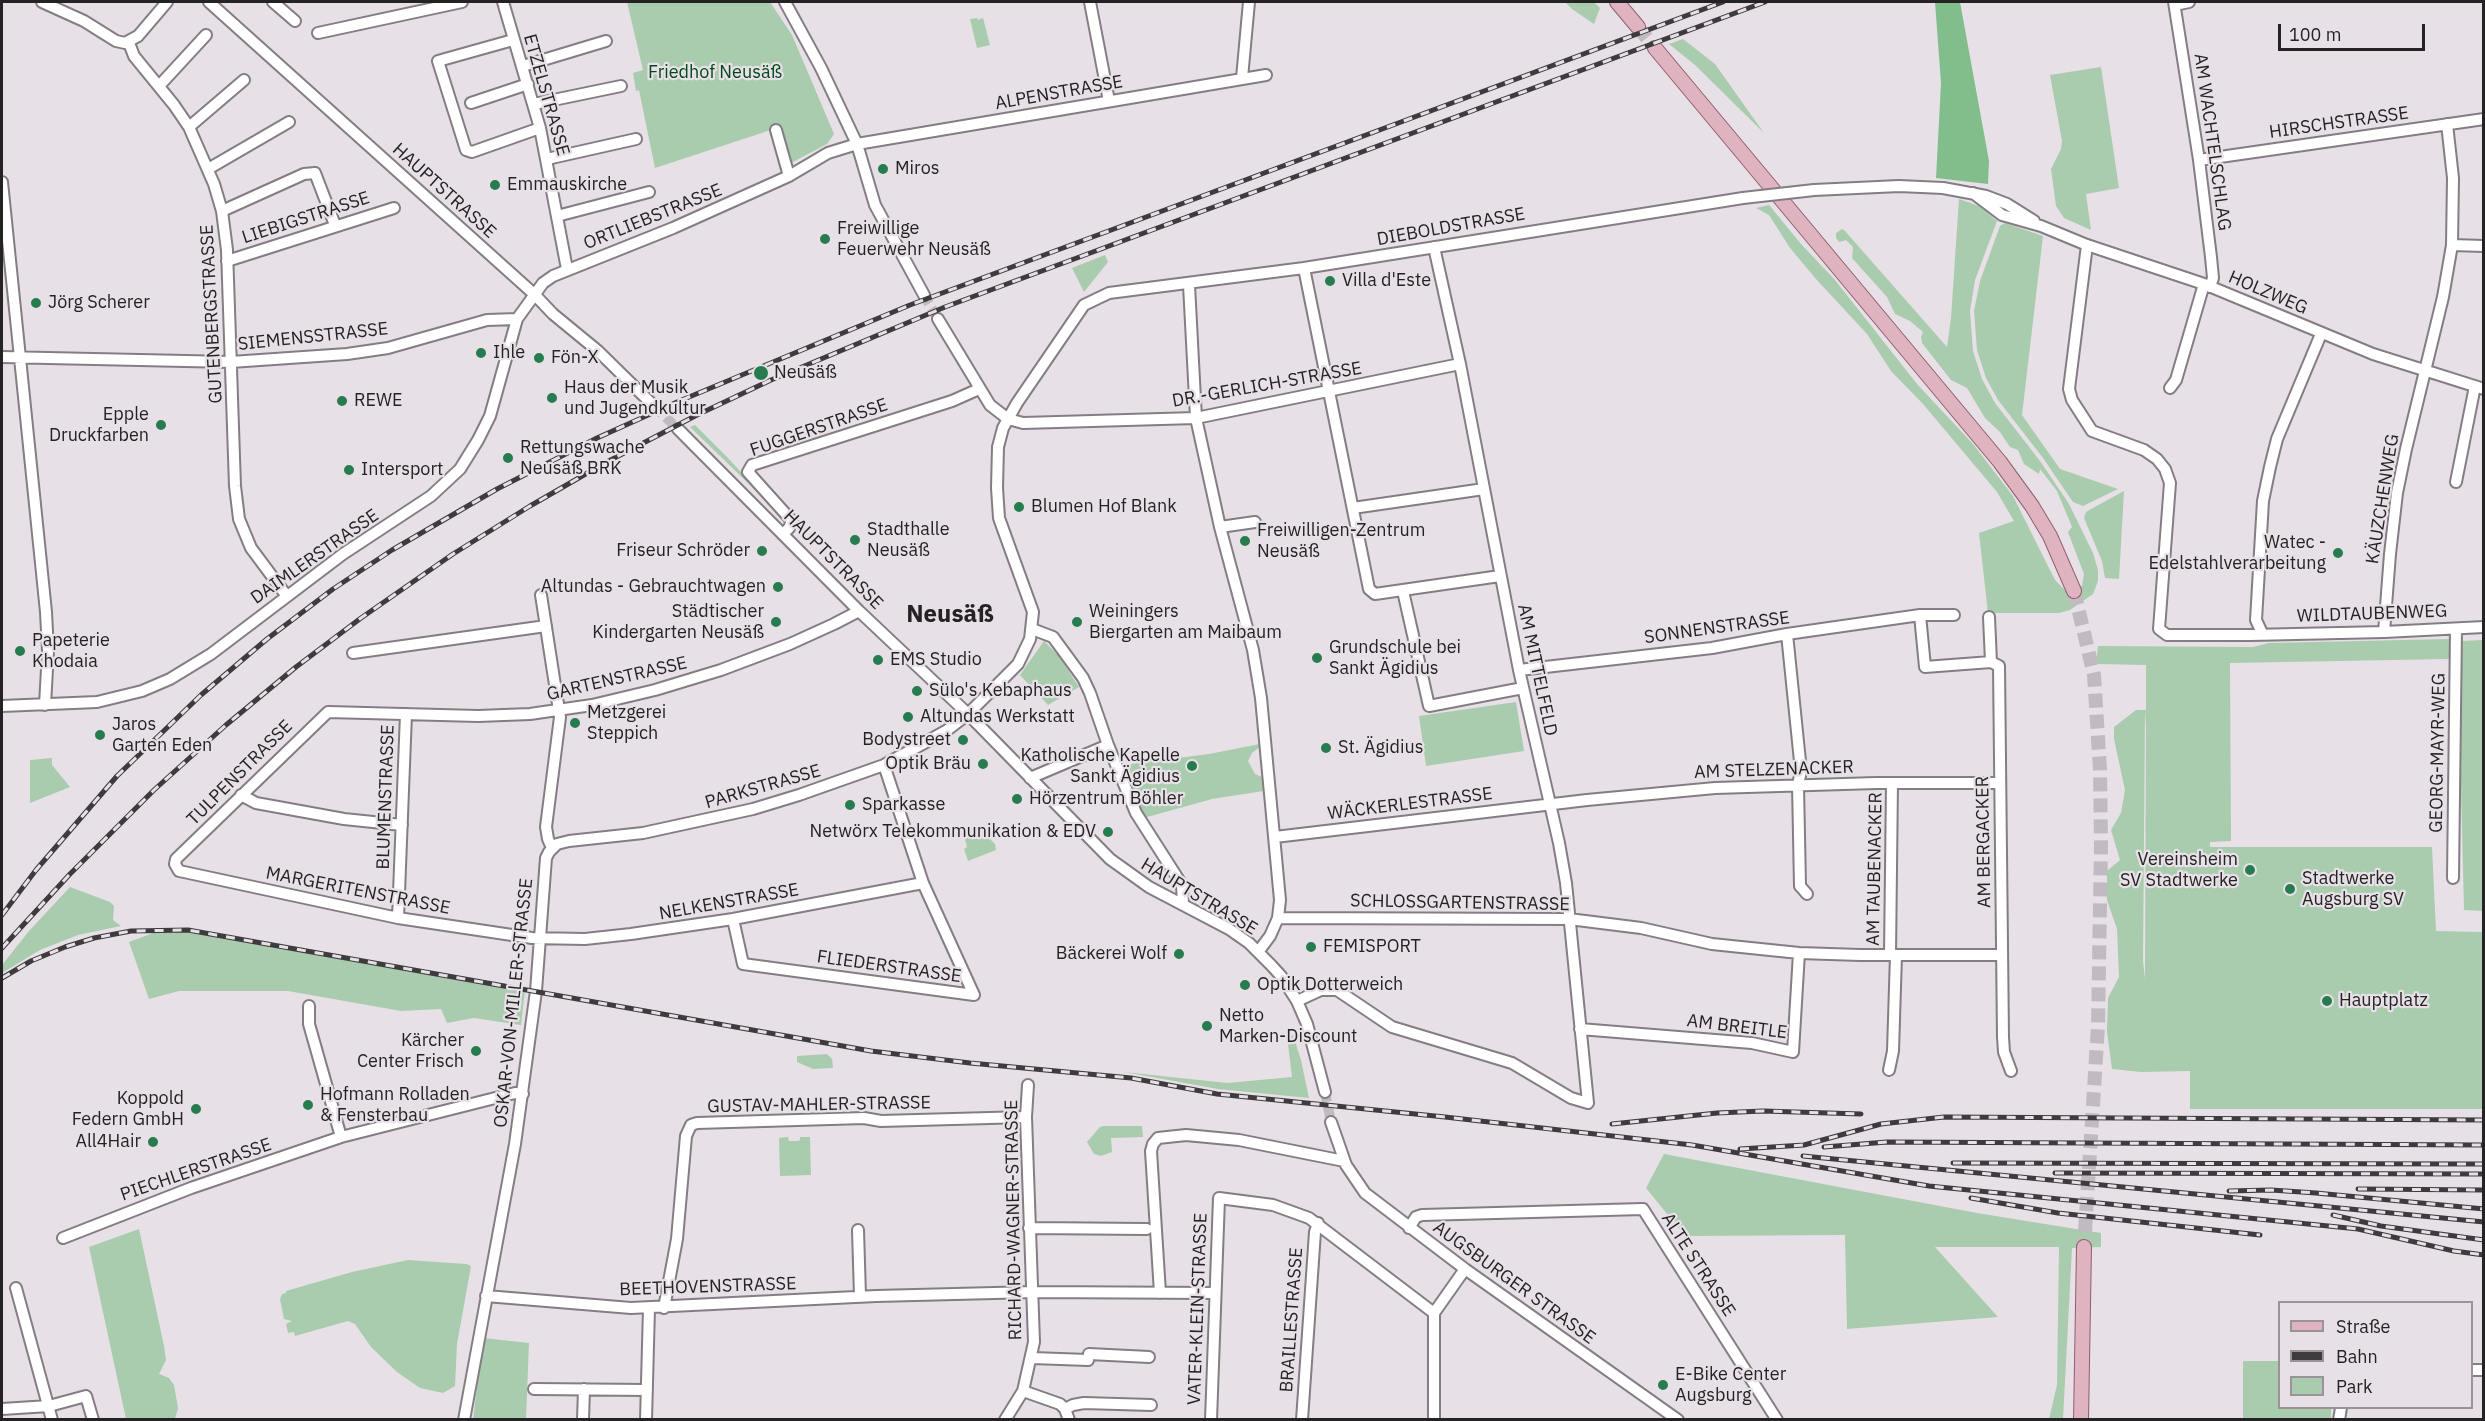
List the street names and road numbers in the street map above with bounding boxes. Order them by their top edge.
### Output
street label: ETZELSTRASSE [518,32,574,158]
street label: AM WACHTELSCHLAG [2189,52,2235,232]
street label: ALPENSTRASSE [993,71,1125,115]
street label: HIRSCHSTRASSE [2268,103,2410,143]
street label: HAUPTSTRASSE [388,139,500,243]
street label: ORTLIEBSTRASSE [581,179,725,255]
street label: LIEBIGSTRASSE [239,187,373,249]
street label: DIEBOLDSTRASSE [1375,203,1527,251]
street label: GUTENBERGSTRASSE [197,224,227,404]
street label: HOLZWEG [2225,267,2311,319]
street label: SIEMENSSTRASSE [237,318,389,356]
street label: DR.-GERLICH-STRASSE [1170,358,1364,412]
street label: FUGGERSTRASSE [747,394,891,462]
street label: KÄUZCHENWEG [2362,432,2404,566]
street label: DAIMLERSTRASSE [247,505,383,609]
street label: HAUPTSTRASSE [779,506,887,614]
street label: WILDTAUBENWEG [2296,601,2448,627]
street label: AM MITTELFELD [1512,602,1562,738]
street label: SONNENSTRASSE [1643,607,1791,649]
street label: GARTENSTRASSE [545,652,689,706]
street label: GEORG-MAYR-WEG [2426,673,2450,833]
street label: TULPENSTRASSE [183,716,297,830]
street label: BLUMENSTRASSE [373,724,399,870]
street label: AM STELZENACKER [1694,756,1854,784]
street label: PARKSTRASSE [703,760,823,814]
street label: AM BERGACKER [1972,776,1996,908]
street label: WÄCKERLESTRASSE [1326,783,1494,825]
street label: AM TAUBENACKER [1863,792,1887,946]
street label: HAUPTSTRASSE [1137,854,1261,940]
street label: MARGERITENSTRASSE [264,863,452,919]
street label: OSKAR-VON-MILLER-STRASSE [490,877,538,1129]
street label: NELKENSTRASSE [657,879,801,925]
street label: SCHLOSSGARTENSTRASSE [1350,890,1570,916]
street label: FLIEDERSTRASSE [815,946,963,988]
street label: AM BREITLE [1686,1010,1788,1044]
street label: GUSTAV-MAHLER-STRASSE [707,1092,931,1118]
street label: RICHARD-WAGNER-STRASSE [1001,1099,1027,1341]
street label: PIECHLERSTRASSE [118,1134,274,1206]
street label: ALTE STRASSE [1656,1209,1740,1321]
street label: VATER-KLEIN-STRASSE [1184,1213,1212,1405]
street label: AUGSBURGER STRASSE [1429,1217,1599,1349]
street label: BRAILLESTRASSE [1276,1247,1308,1393]
street label: BEETHOVENSTRASSE [619,1273,797,1301]

